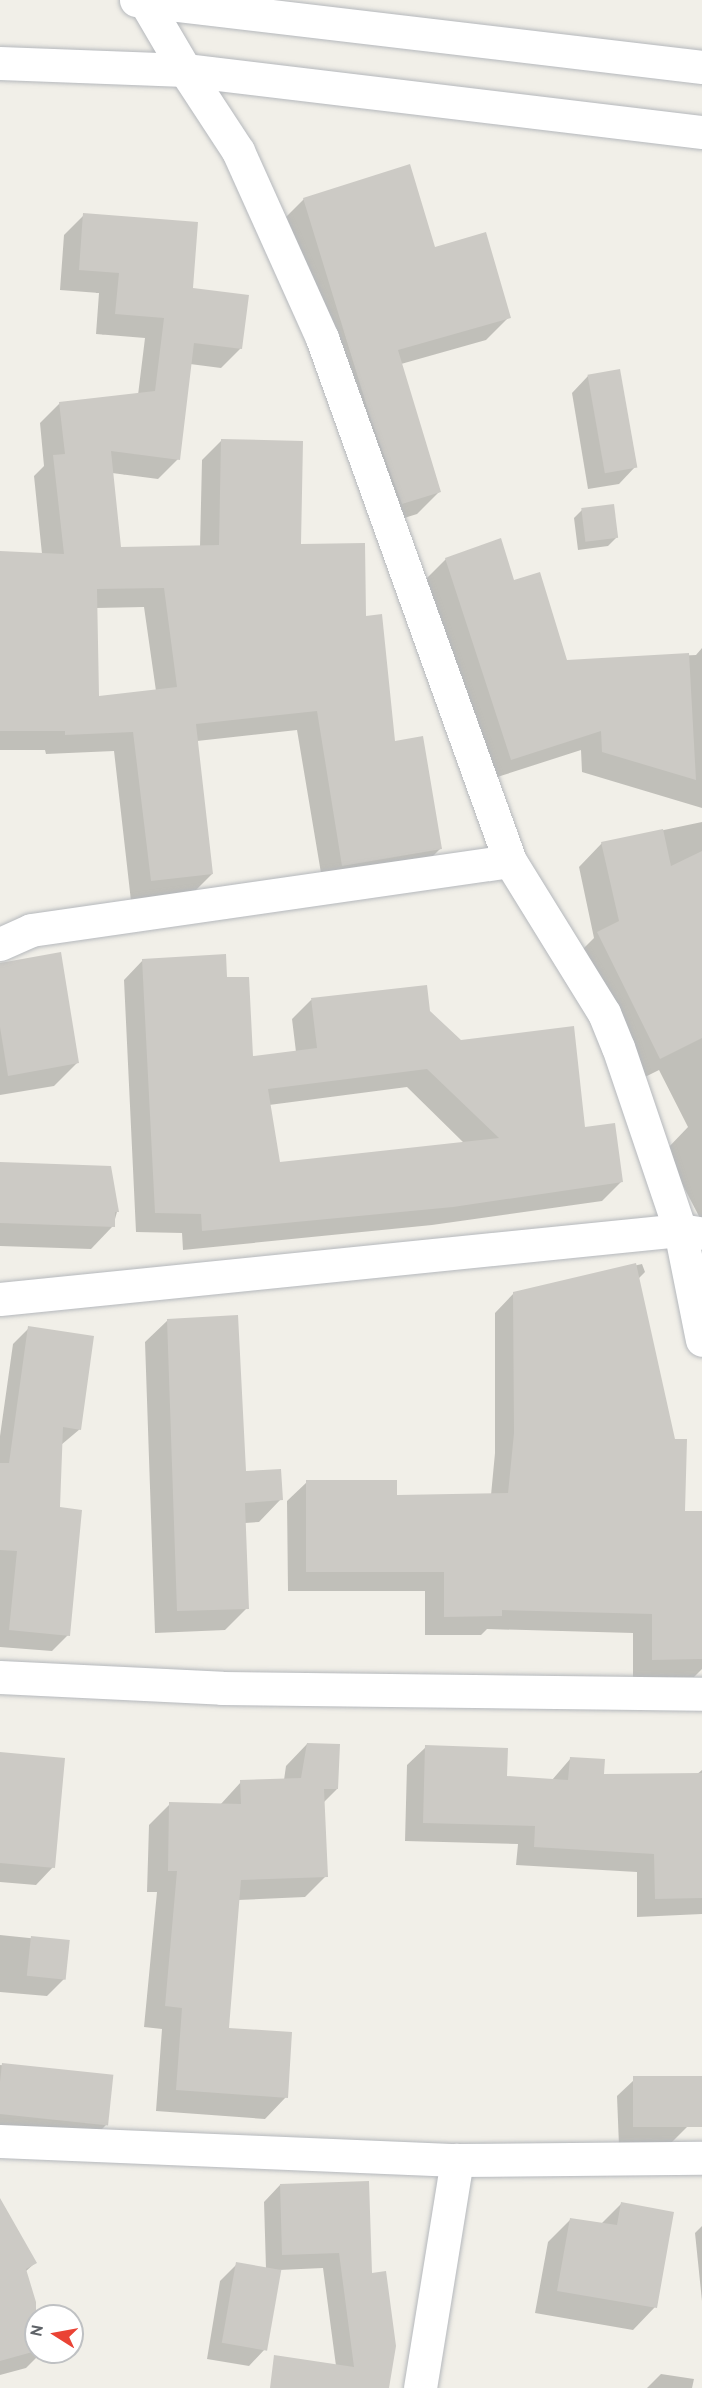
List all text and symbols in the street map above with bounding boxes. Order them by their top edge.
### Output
north arrow [24,2304,84,2364]
text: N [27,2323,49,2338]

